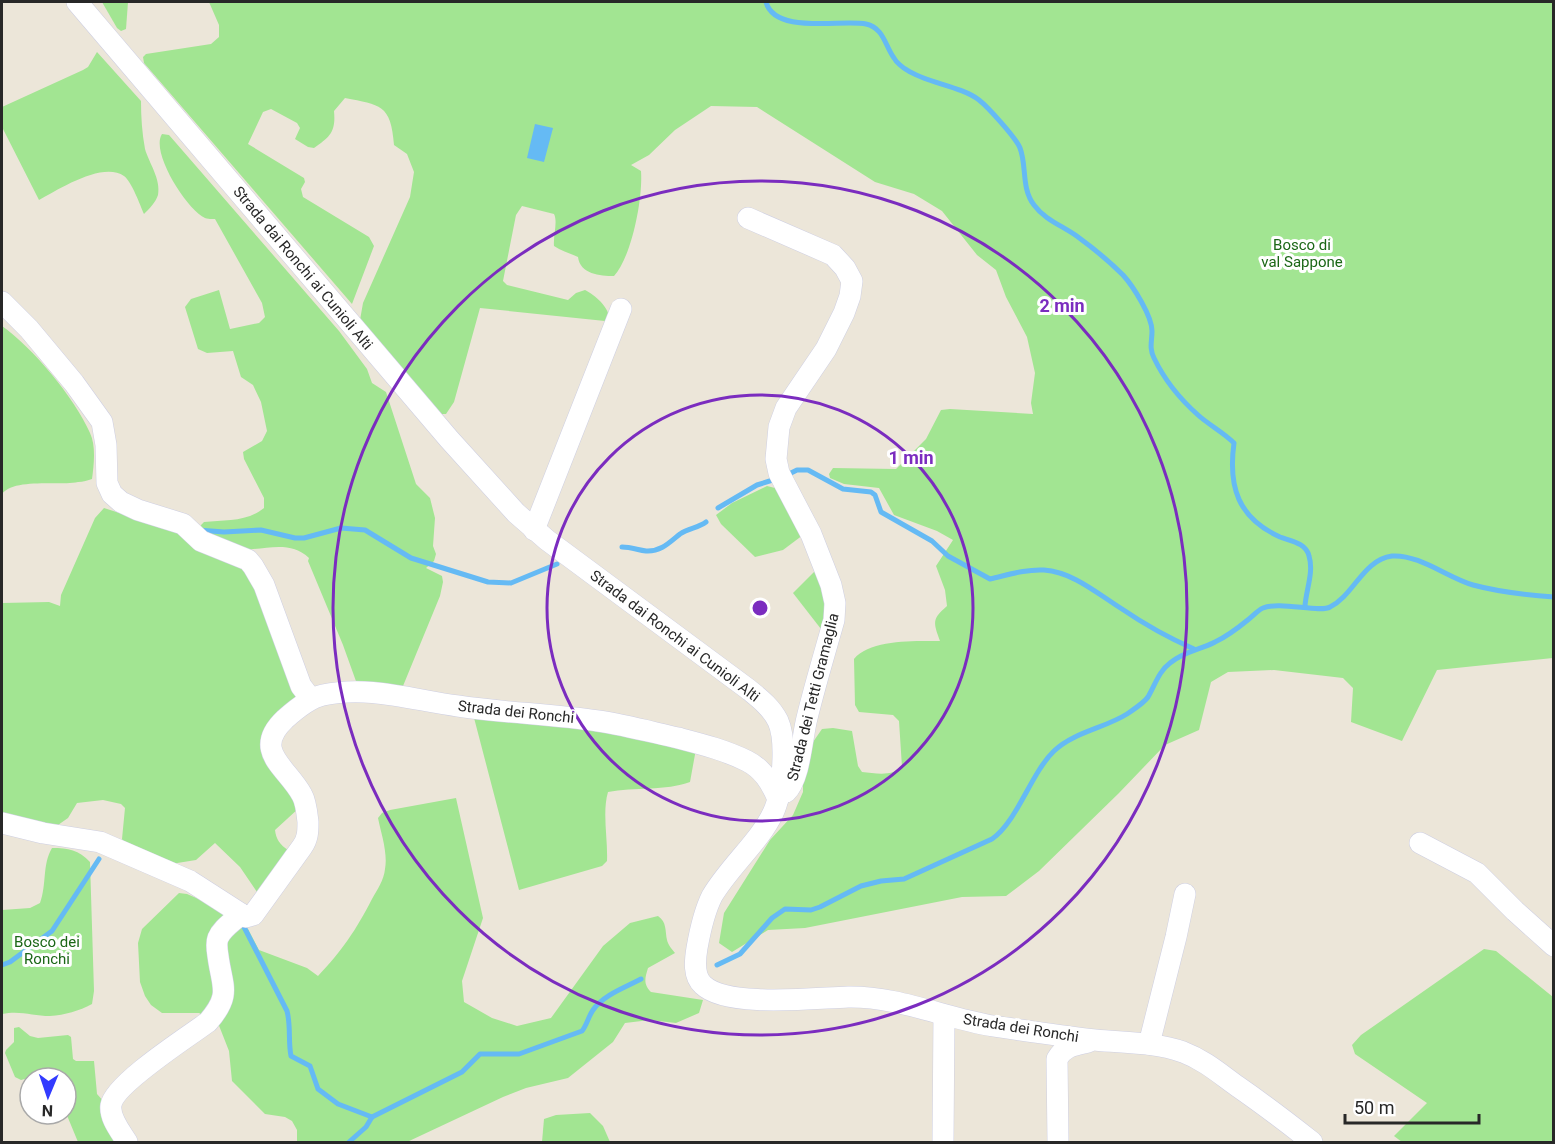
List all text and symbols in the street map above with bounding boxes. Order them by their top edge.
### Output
street label: Strada dai Ronchi ai Cunioli Alti [229,183,377,353]
park label: Bosco di val Sappone [1261,236,1343,271]
text: 2 min [1039,295,1085,316]
text: 1 min [888,447,934,468]
street label: Strada dai Ronchi ai Cunioli Alti [587,566,763,706]
centre of rings [750,598,770,618]
street label: Strada dei Tetti Gramaglia [783,611,843,783]
street label: Strada dei Ronchi [457,697,575,727]
park label: Bosco dei Ronchi [14,933,80,968]
street label: Strada dei Ronchi [962,1010,1080,1046]
north arrow [18,1066,78,1126]
scale bar [1345,1087,1478,1125]
text: 50 m [1354,1097,1394,1118]
text: N [42,1101,53,1120]

